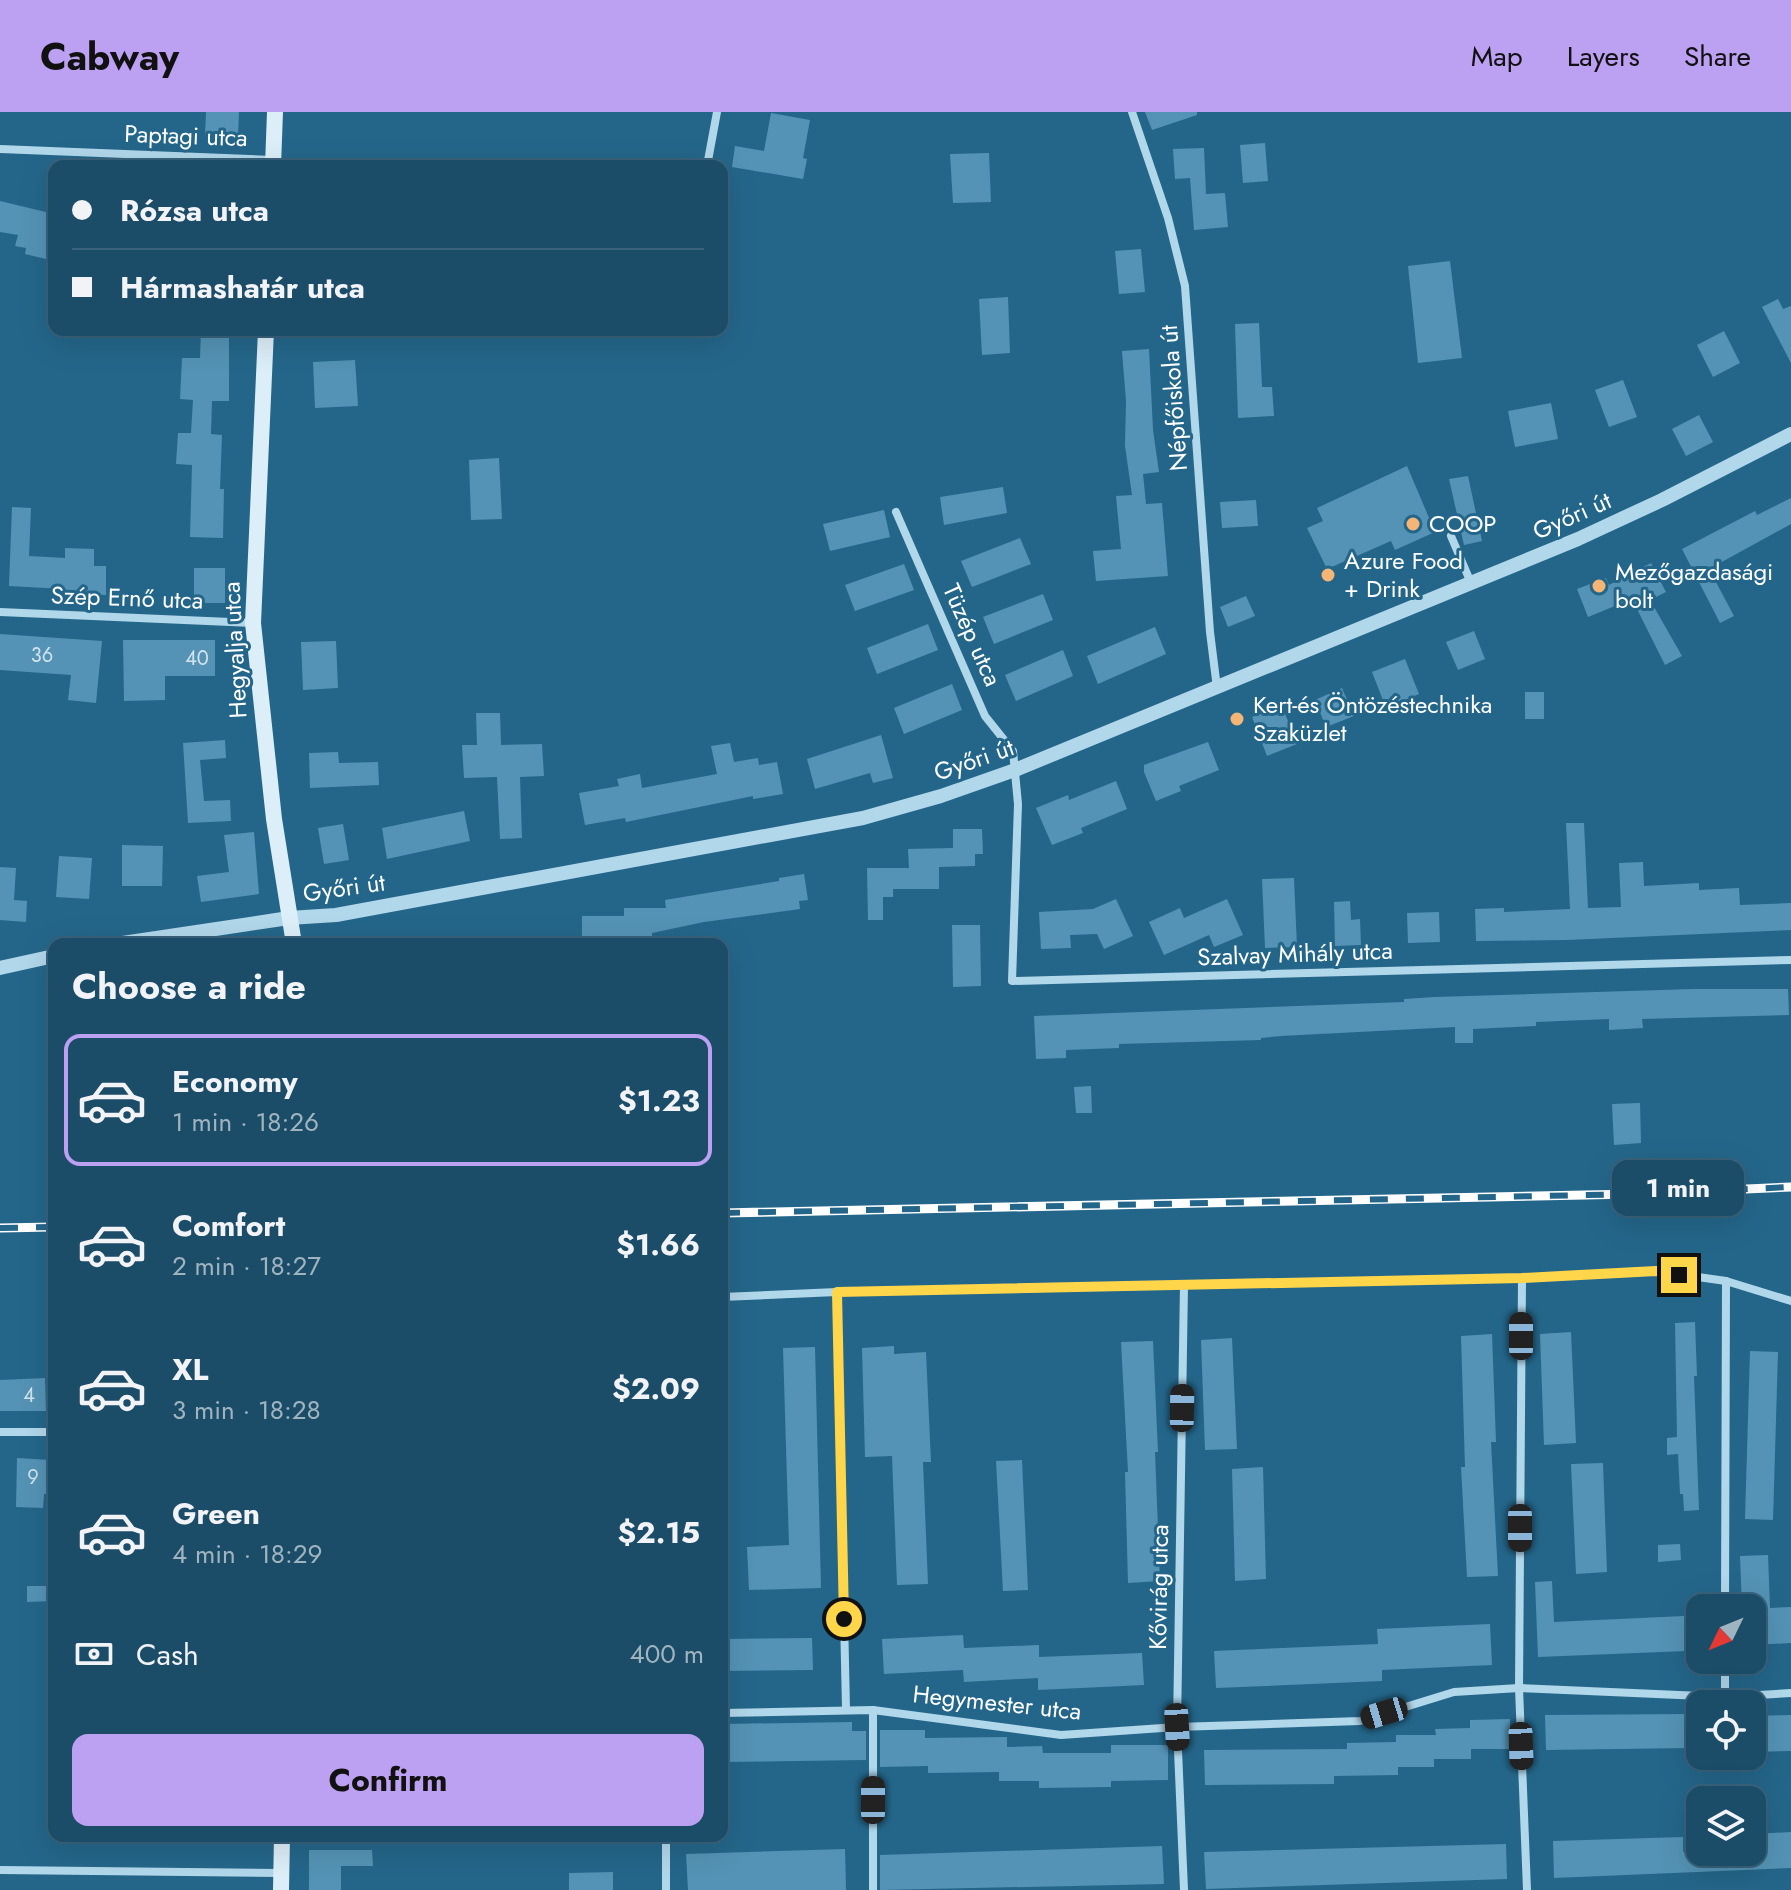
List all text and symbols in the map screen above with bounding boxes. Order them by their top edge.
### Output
text: Cabway [40,29,179,84]
text: Map [1471,36,1523,77]
text: Layers [1567,36,1640,77]
text: Share [1684,36,1751,77]
street label: Paptagi utca [124,116,248,155]
text: Rózsa utca [120,189,269,232]
text: Hármashatár utca [120,266,365,309]
street label: Népfőiskola út [1151,324,1196,472]
street label: Győri út [1527,483,1617,548]
place label: COOP [1429,506,1497,541]
marker: COOP [1404,515,1422,533]
place label: Azure Food + Drink [1344,543,1463,606]
place label: Mezőgazdasági bolt [1615,554,1773,617]
marker: Azure Food + Drink [1319,566,1337,584]
street label: Szép Ernő utca [50,577,204,618]
marker: Mezőgazdasági bolt [1590,577,1608,595]
street label: Tüzép utca [934,578,1011,692]
street label: Hegyalja utca [213,581,256,719]
house number: 36 [31,641,53,670]
house number: 40 [185,644,209,673]
place label: Kert-és Öntözéstechnika Szaküzlet [1253,687,1492,750]
marker: Kert-és Öntözéstechnika Szaküzlet [1228,710,1246,728]
street label: Győri út [929,729,1019,790]
street label: Győri út [301,864,388,911]
street label: Szalvay Mihály utca [1197,933,1393,974]
text: Choose a ride [72,960,306,1012]
text: Economy [172,1060,298,1103]
icon: car [76,1064,148,1136]
text: $1.23 [618,1079,700,1122]
text: 1 min · 18:26 [172,1103,319,1141]
callout: 1 min [1613,1159,1745,1215]
text: 1 min [1646,1169,1710,1207]
text: Comfort [172,1204,285,1247]
icon: car [76,1208,148,1280]
text: $1.66 [616,1223,700,1266]
text: 2 min · 18:27 [172,1247,321,1285]
route end [1661,1257,1697,1293]
car [1509,1312,1533,1360]
text: XL [172,1348,208,1391]
icon: car [76,1352,148,1424]
text: $2.09 [612,1367,700,1410]
house number: 4 [23,1381,35,1410]
car [1170,1384,1194,1432]
text: 3 min · 18:28 [172,1391,321,1429]
house number: 9 [27,1463,39,1492]
text: Green [172,1492,260,1535]
icon: car [76,1496,148,1568]
car [1508,1504,1532,1552]
text: $2.15 [617,1511,700,1554]
street label: Kővirág utca [1140,1524,1177,1650]
text: 4 min · 18:29 [172,1535,323,1573]
north arrow [1686,1594,1766,1674]
map controls [1686,1594,1766,1866]
route start [826,1601,862,1637]
icon: cash [72,1632,116,1676]
text: Cash [136,1633,199,1676]
text: 400 m [630,1635,704,1673]
street label: Hegymester utca [911,1676,1083,1729]
button: locate [1686,1690,1766,1770]
car [1358,1695,1410,1731]
car [1164,1702,1190,1752]
car [1508,1722,1534,1770]
button: Confirm [72,1734,704,1826]
car [861,1776,885,1824]
button: layers [1686,1786,1766,1866]

